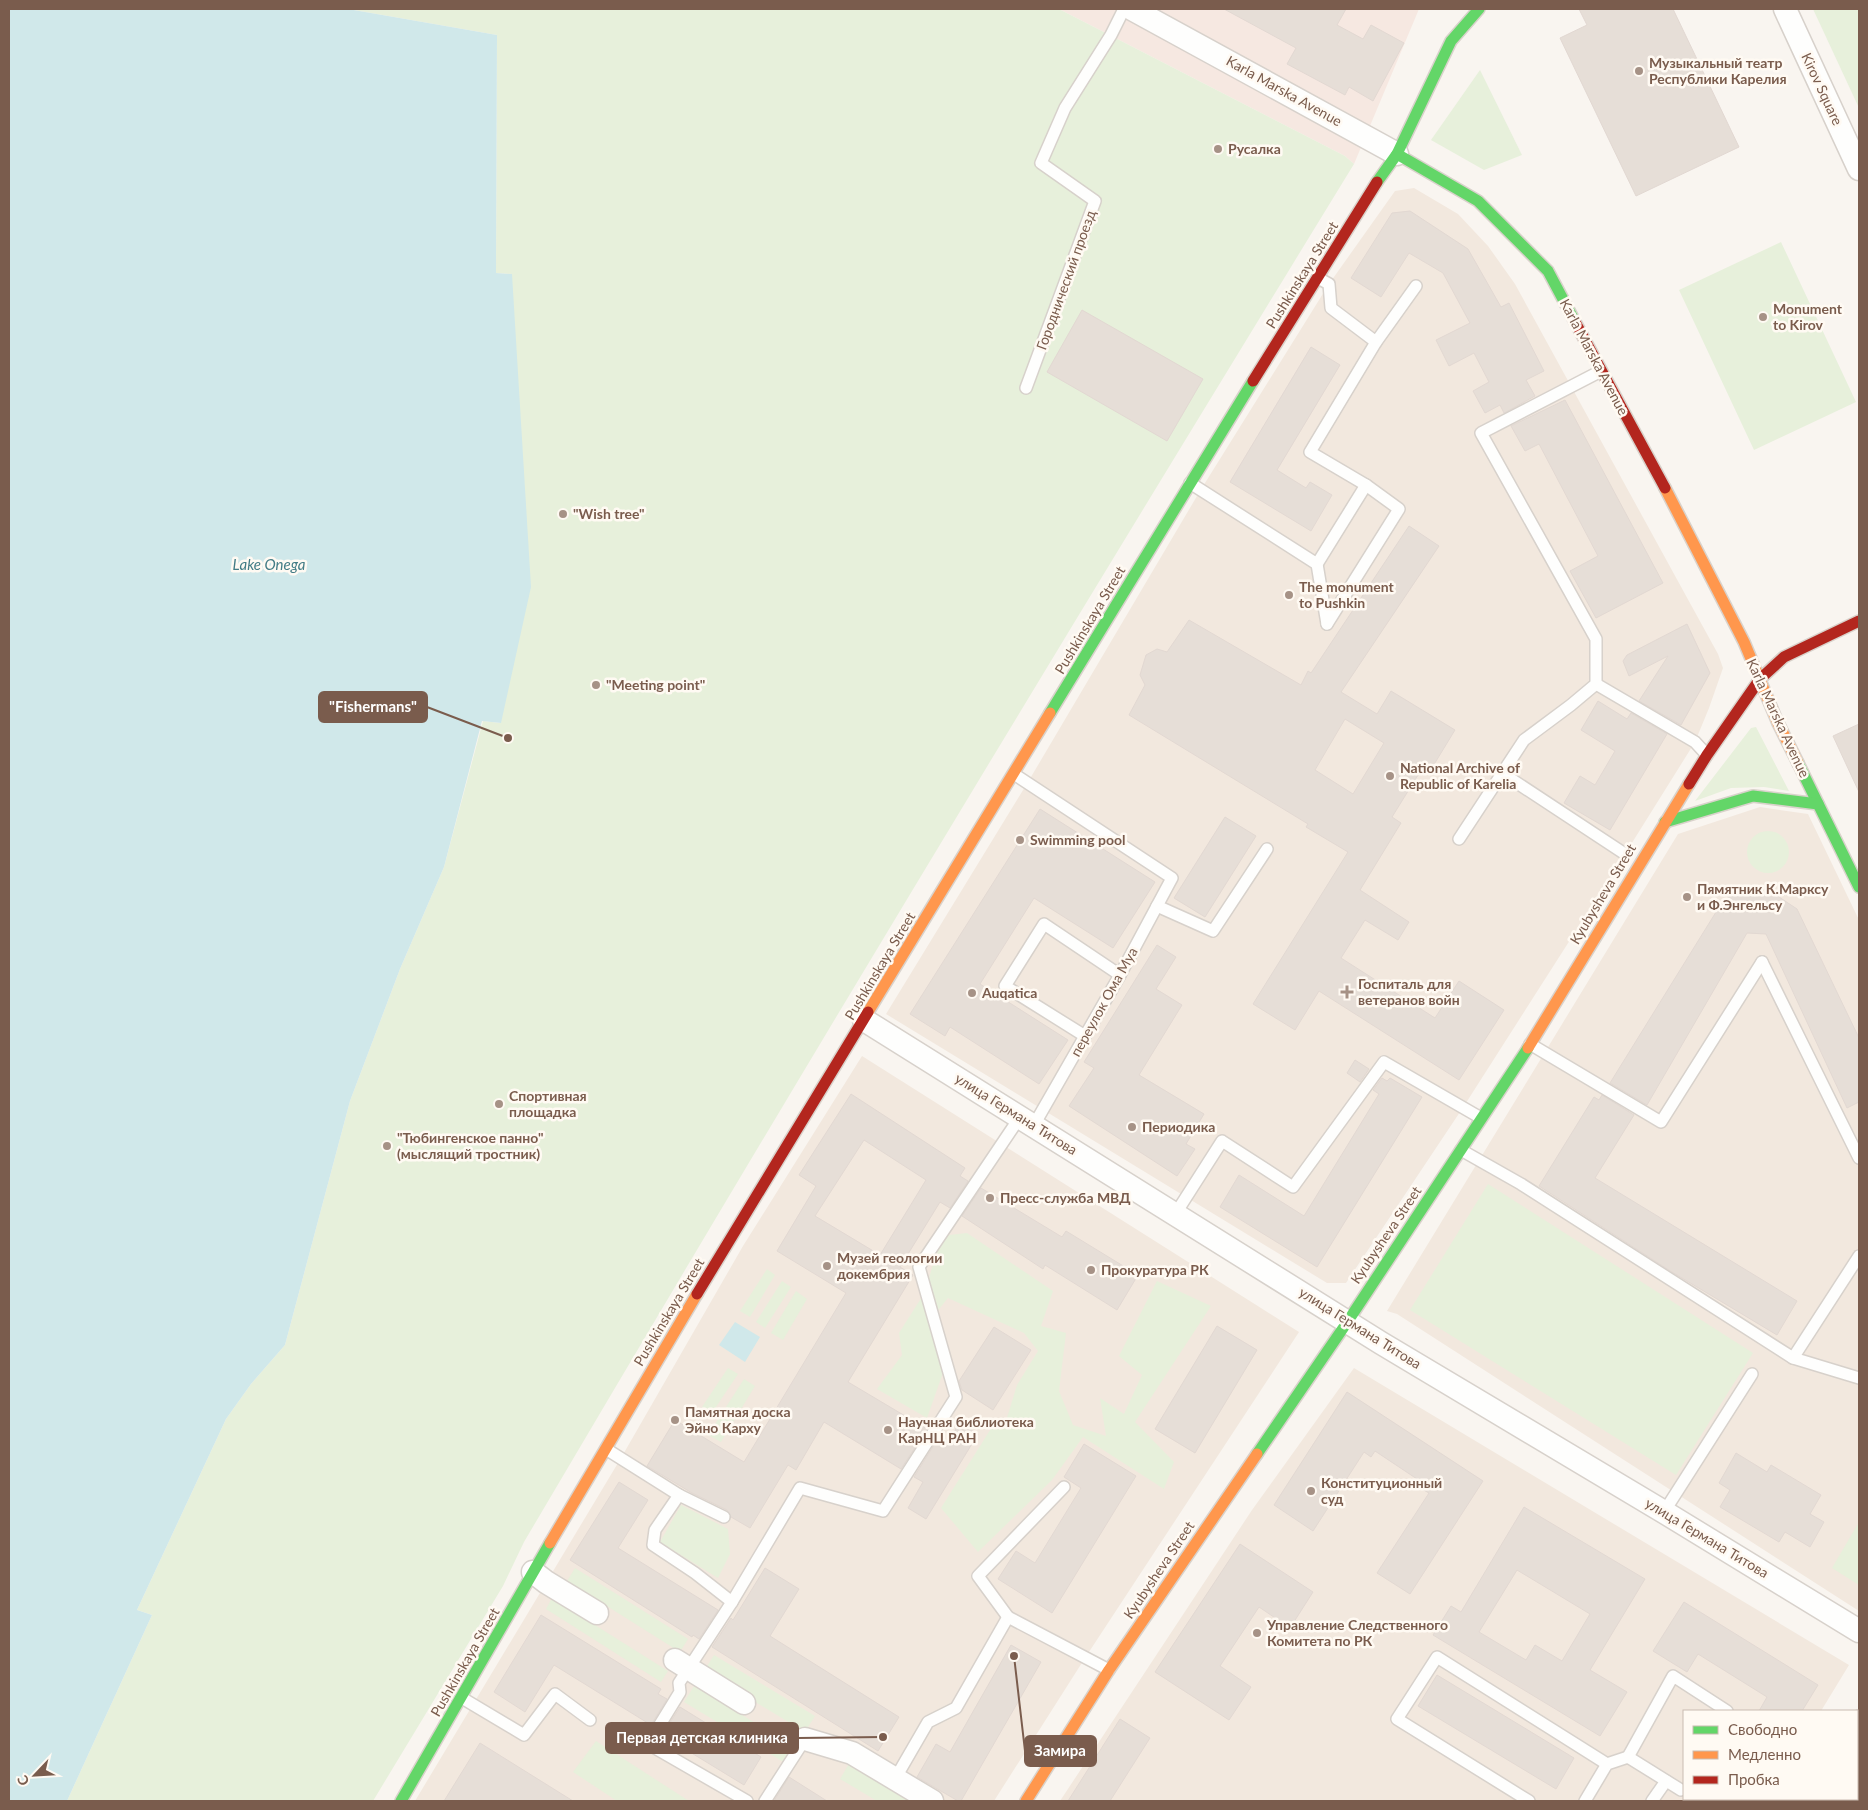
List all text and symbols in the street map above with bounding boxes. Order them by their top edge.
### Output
street label: Kirov Square [1798,50,1847,128]
street label: Karla Marska Avenue [1223,52,1345,129]
place label: Музыкальный театр Республики Карелия [1649,54,1787,87]
marker: Музыкальный театр Республики Карелия [1633,65,1645,77]
place label: Русалка [1228,140,1281,157]
marker: Русалка [1212,143,1224,155]
street label: Городнический проезд [1032,207,1099,352]
street label: Pushkinskaya Street [1262,218,1341,331]
street label: Karla Marska Avenue [1557,296,1632,418]
place label: Monument to Kirov [1773,300,1843,333]
marker: Monument to Kirov [1757,311,1769,323]
place label: "Wish tree" [573,505,645,522]
marker: "Wish tree" [557,508,569,520]
water label: Lake Onega [233,555,306,573]
street label: Pushkinskaya Street [1051,563,1128,677]
place label: The monument to Pushkin [1299,578,1395,611]
marker: The monument to Pushkin [1283,589,1295,601]
street label: Karla Marska Avenue [1743,655,1814,780]
place label: "Meeting point" [606,676,705,693]
marker: "Meeting point" [590,679,602,691]
callout: "Fishermans" [319,692,427,722]
text: "Fishermans" [329,697,417,715]
place label: National Archive of Republic of Karelia [1400,759,1520,792]
marker: National Archive of Republic of Karelia [1384,770,1396,782]
place label: Swimming pool [1030,831,1125,848]
marker: Swimming pool [1014,834,1026,846]
street label: Kyubysheva Street [1566,841,1639,947]
place label: Пямятник К.Марксу и Ф.Энгельсу [1697,880,1829,913]
marker: Пямятник К.Марксу и Ф.Энгельсу [1681,891,1693,903]
street label: Pushkinskaya Street [841,909,918,1023]
street label: переулок Ома Муа [1066,944,1141,1059]
place label: Госпиталь для ветеранов войн [1358,975,1460,1008]
place label: Auqatica [981,984,1037,1001]
marker: Госпиталь для ветеранов войн [1340,985,1354,999]
marker: Auqatica [966,987,978,999]
street label: улица Германа Титова [952,1069,1081,1158]
place label: Спортивная площадка [509,1087,587,1120]
marker: Спортивная площадка [493,1098,505,1110]
place label: Периодика [1142,1118,1215,1135]
marker: Периодика [1126,1121,1138,1133]
place label: "Тюбингенское панно" (мыслящий тростник) [397,1129,544,1162]
marker: "Тюбингенское панно" (мыслящий тростник) [381,1140,393,1152]
street label: Kyubysheva Street [1347,1183,1424,1287]
place label: Пресс-служба МВД [1000,1189,1131,1206]
marker: Пресс-служба МВД [984,1192,996,1204]
place label: Музей геологии докембрия [837,1249,942,1282]
street label: Pushkinskaya Street [630,1255,707,1369]
marker: Музей геологии докембрия [821,1260,833,1272]
place label: Прокуратура РК [1101,1261,1209,1278]
marker: Прокуратура РК [1085,1264,1097,1276]
street label: улица Германа Титова [1296,1283,1425,1372]
place label: Памятная доска Эйно Карху [685,1403,791,1436]
place label: Научная библиотека КарНЦ РАН [898,1413,1034,1446]
marker: Памятная доска Эйно Карху [669,1414,681,1426]
marker: Научная библиотека КарНЦ РАН [882,1424,894,1436]
place label: Конституционный суд [1321,1474,1442,1507]
marker: Конституционный суд [1305,1485,1317,1497]
street label: улица Германа Титова [1643,1494,1772,1581]
street label: Kyubysheva Street [1120,1518,1197,1622]
street label: Pushkinskaya Street [427,1604,503,1719]
place label: Управление Следственного Комитета по РК [1266,1616,1448,1649]
marker: Управление Следственного Комитета по РК [1251,1627,1263,1639]
legend [1683,1710,1858,1800]
text: Свободно [1728,1720,1797,1738]
callout: Первая детская клиника [606,1723,798,1753]
text: Первая детская клиника [616,1728,788,1746]
callout: Замира [1025,1736,1096,1766]
text: Замира [1034,1741,1086,1759]
text: Медленно [1728,1745,1801,1763]
north arrow [10,1750,60,1800]
text: Пробка [1728,1770,1780,1788]
text: С [13,1772,32,1788]

